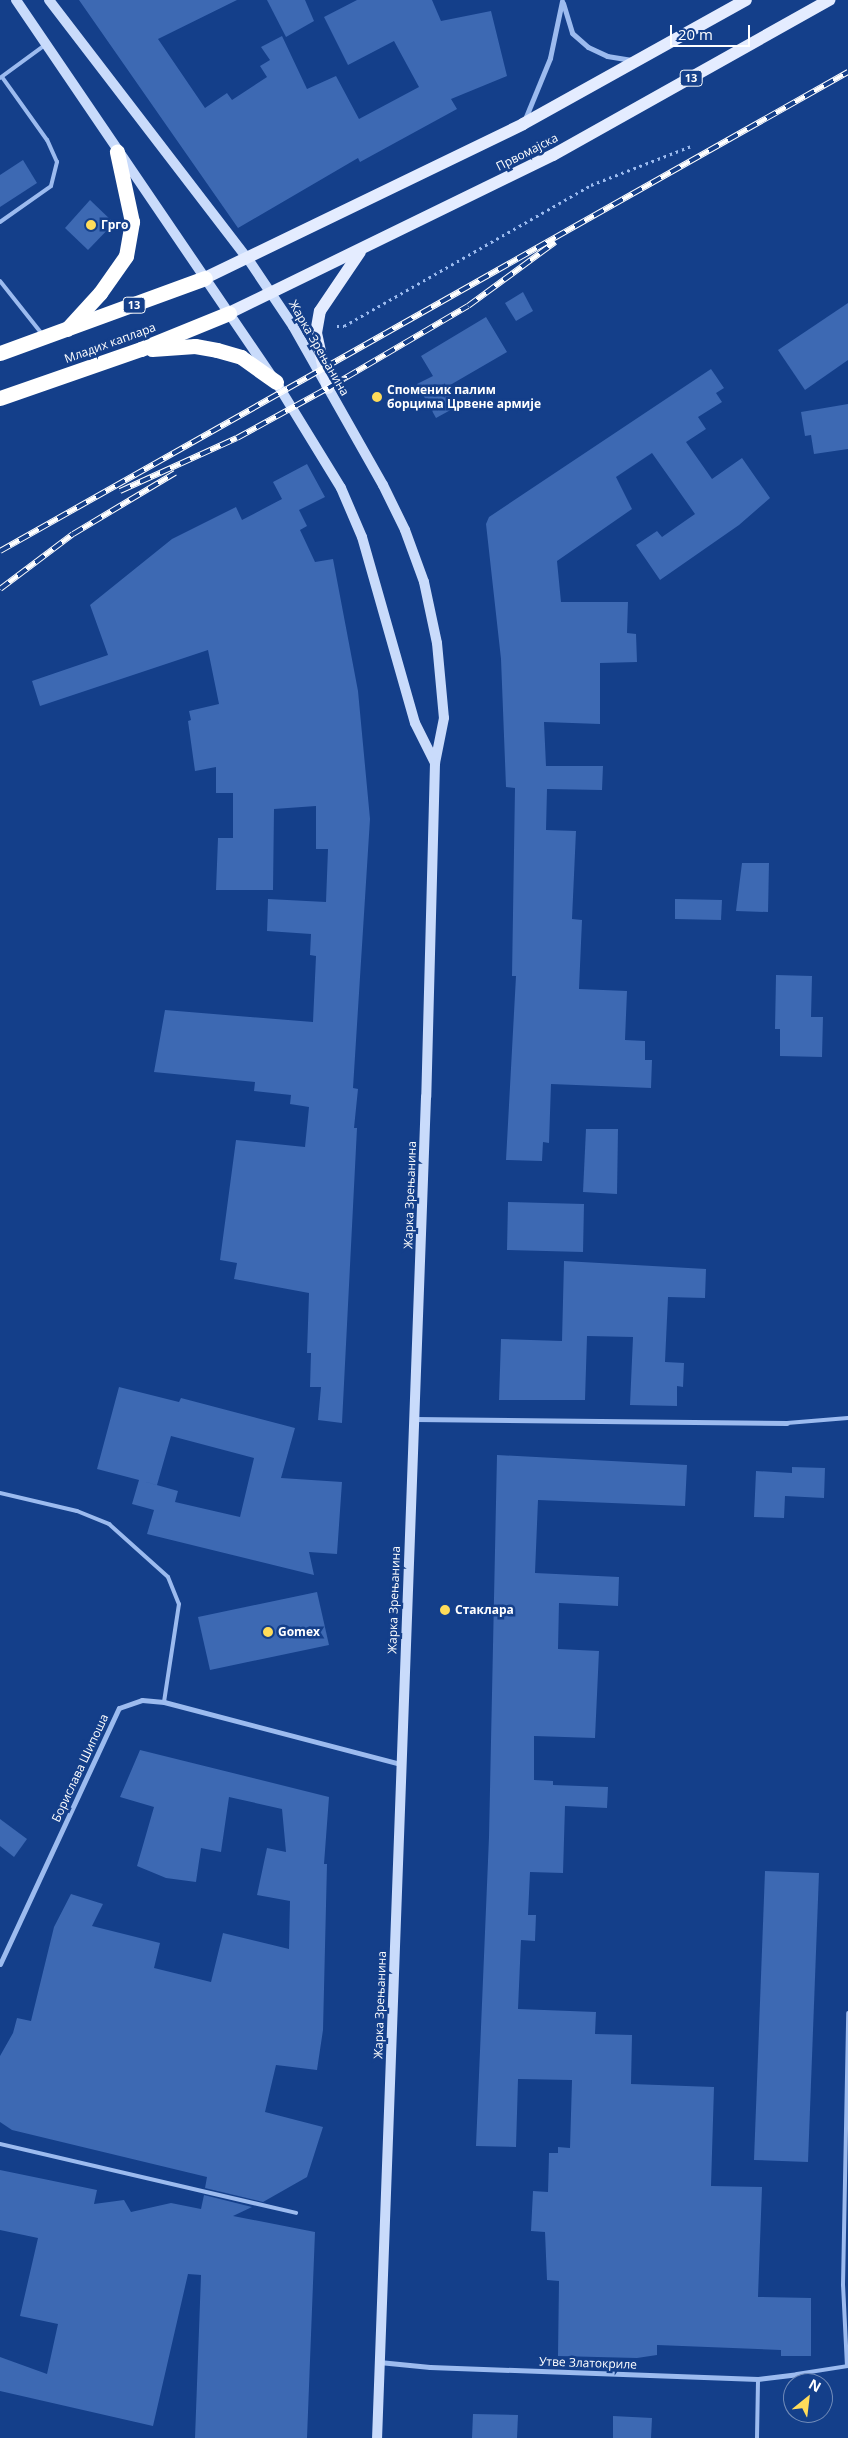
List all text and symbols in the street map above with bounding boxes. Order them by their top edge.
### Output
scale bar [673,15,753,47]
text: 20 m [678,24,713,44]
road number: 13 [678,70,704,86]
street label: Првомајска [494,130,560,174]
place label: Грго [101,218,128,232]
marker: Грго [85,219,97,231]
road number: 13 [122,296,146,314]
street label: Жарка Зрењанина [286,298,352,398]
street label: Младих каплара [62,320,158,366]
place label: Споменик палим борцима Црвене армије [387,383,541,411]
marker: Споменик палим борцима Црвене армије [371,391,383,403]
street label: Жарка Зрењанина [401,1141,419,1249]
street label: Жарка Зрењанина [385,1546,403,1654]
place label: Стаклара [455,1603,514,1617]
marker: Стаклара [439,1604,451,1616]
place label: Gomex [278,1625,320,1639]
marker: Gomex [262,1626,274,1638]
street label: Борислава Шипоша [49,1712,111,1824]
street label: Жарка Зрењанина [371,1951,389,2059]
street label: Утве Златокриле [539,2354,637,2372]
north arrow [783,2373,833,2423]
text: N [805,2374,825,2396]

